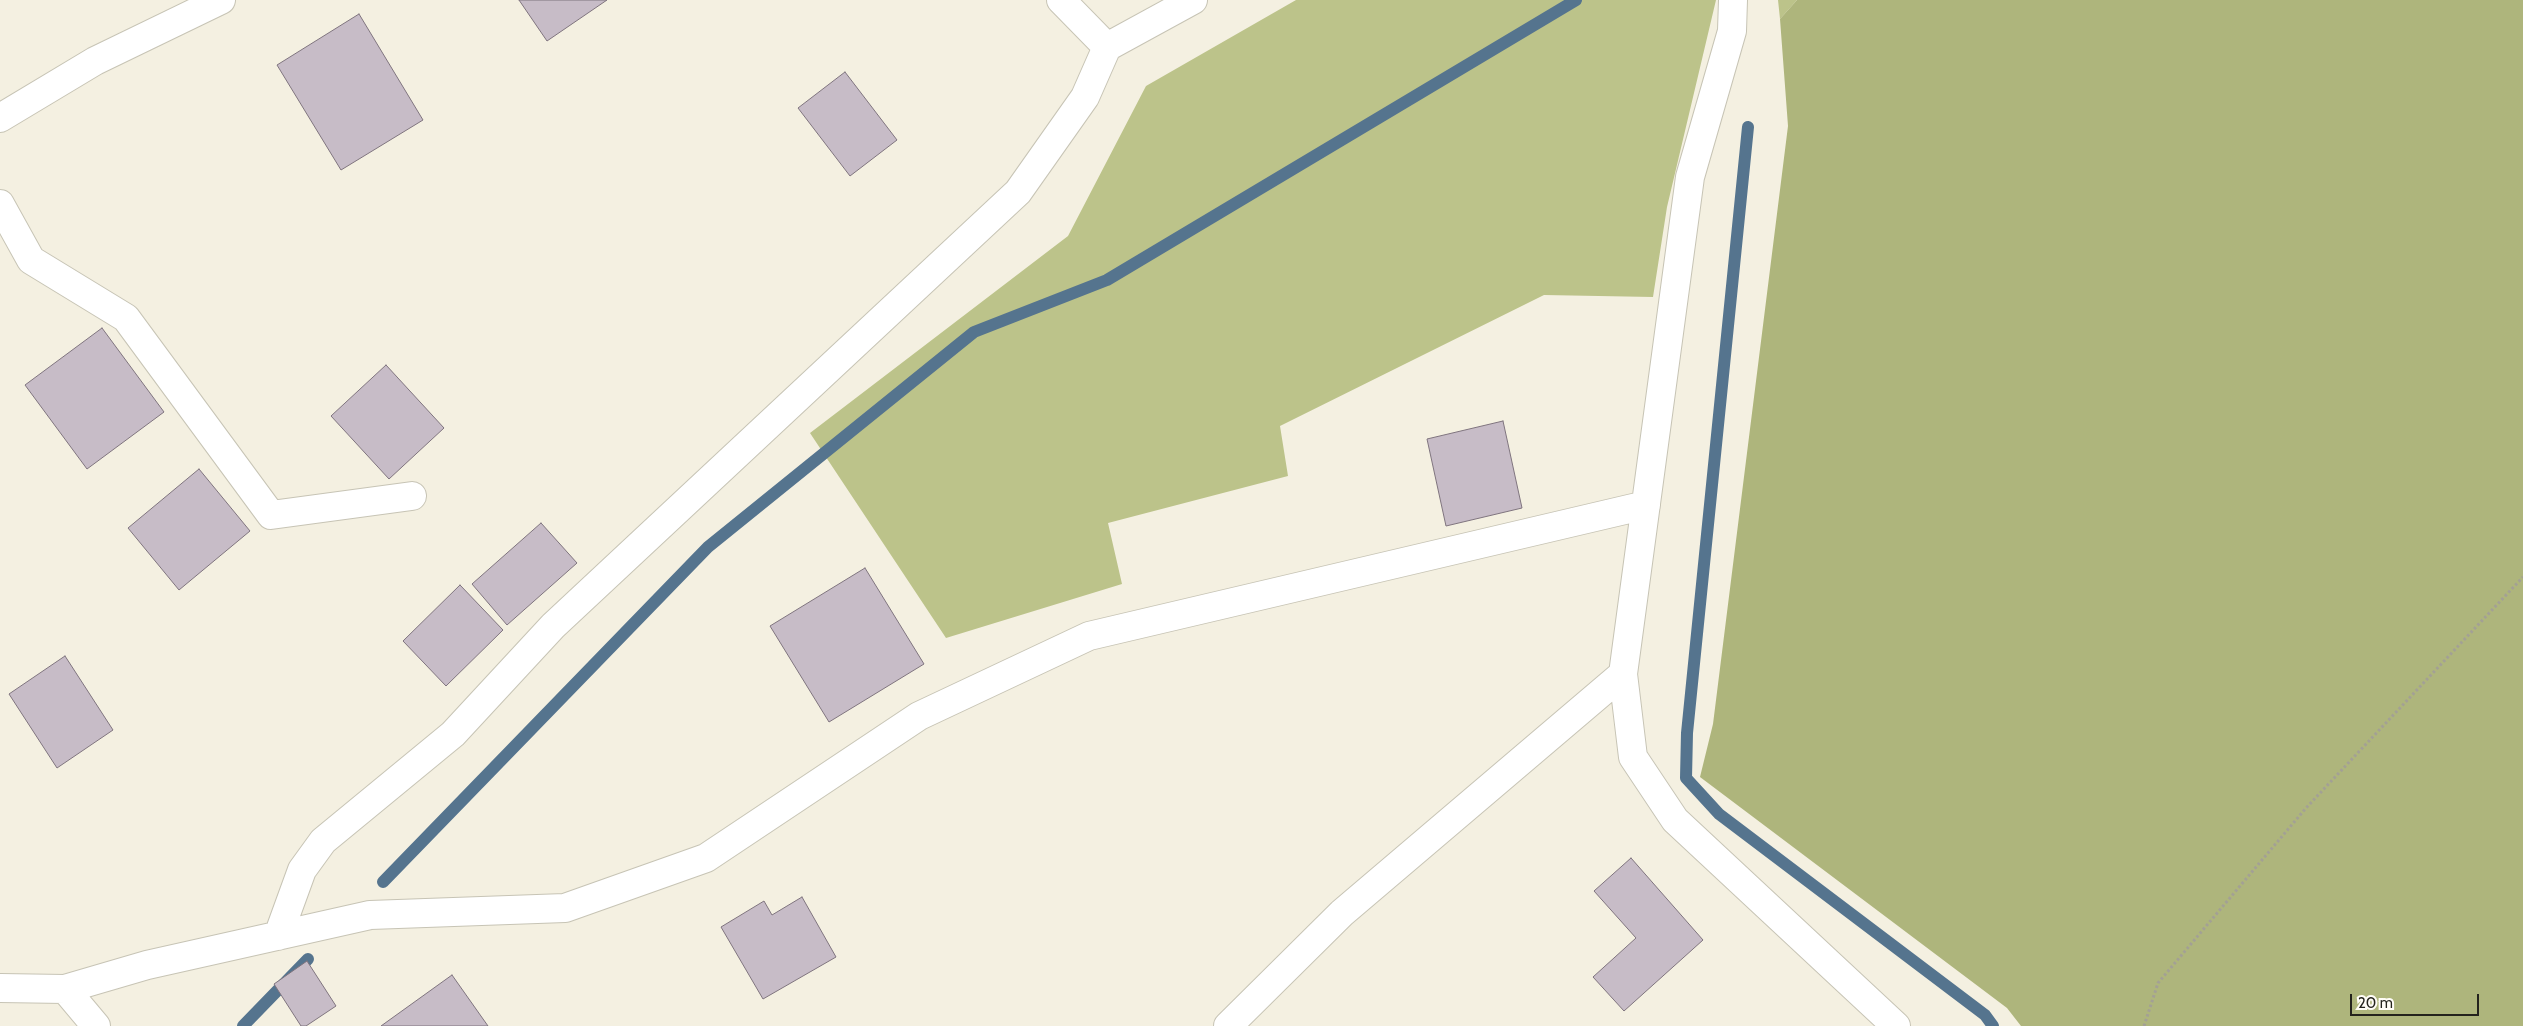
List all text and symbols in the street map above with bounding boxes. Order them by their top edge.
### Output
scale bar [2353,984,2482,1016]
text: 20 m [2358,994,2393,1012]

